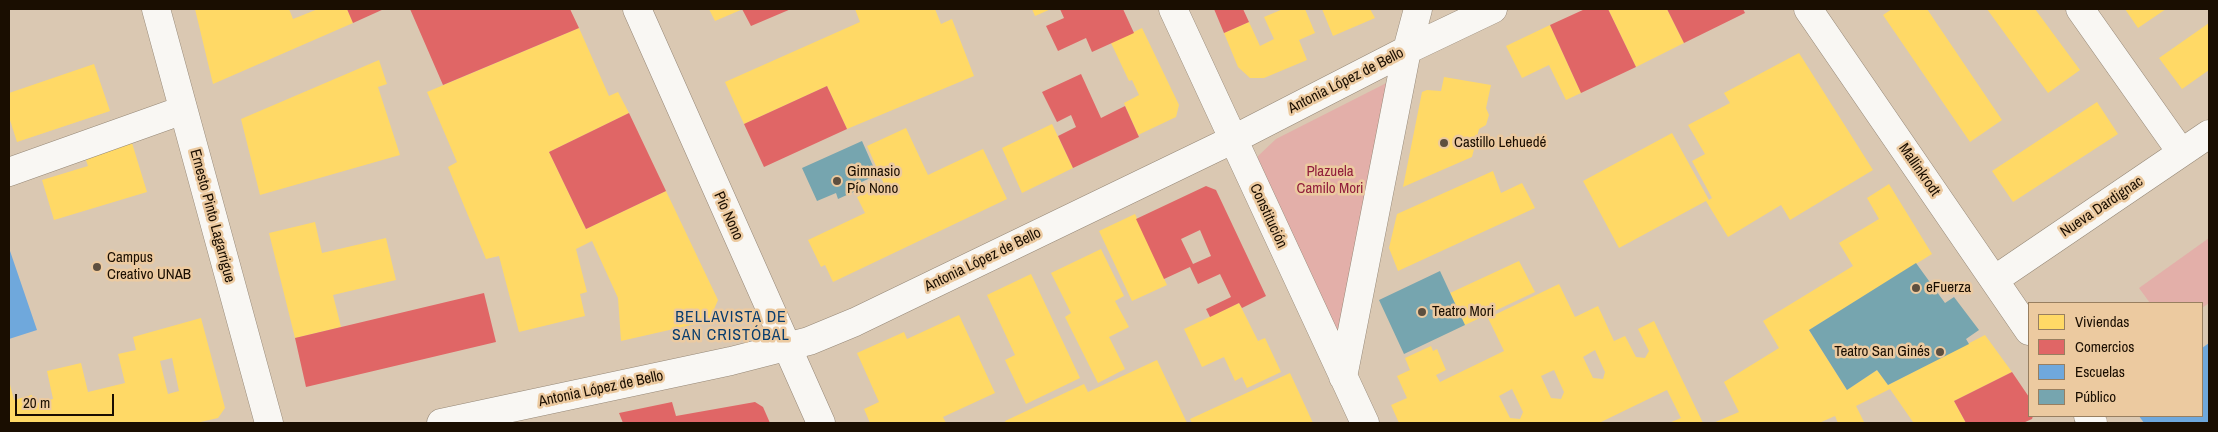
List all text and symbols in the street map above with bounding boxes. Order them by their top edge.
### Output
street label: Antonia López de Bello [1285,44,1407,118]
place label: Castillo Lehuedé [1454,134,1546,152]
marker: Castillo Lehuedé [1438,137,1450,149]
street label: Mallinkrodt [1894,140,1944,200]
street label: Ernesto Pinto Lagarrigue [186,147,238,285]
place label: Gimnasio Pío Nono [847,163,900,198]
park label: Plazuela Camilo Mori [1297,163,1363,198]
street label: Nueva Dardignac [2057,173,2147,241]
marker: Gimnasio Pío Nono [831,175,843,187]
street label: Constitución [1245,181,1291,251]
street label: Pío Nono [709,189,747,243]
street label: Antonia López de Bello [922,224,1044,296]
place label: Campus Creativo UNAB [107,249,191,284]
marker: Campus Creativo UNAB [91,261,103,273]
place label: eFuerza [1926,279,1971,297]
marker: eFuerza [1910,282,1922,294]
legend [2028,302,2203,417]
place label: Teatro Mori [1432,303,1494,321]
marker: Teatro Mori [1416,306,1428,318]
district label: BELLAVISTA DE SAN CRISTÓBAL [670,308,792,346]
text: Viviendas [2075,311,2130,332]
text: Comercios [2075,336,2134,357]
place label: Teatro San Ginés [1834,343,1930,361]
marker: Teatro San Ginés [1934,346,1946,358]
text: Escuelas [2075,361,2125,382]
street label: Antonia López de Bello [537,367,665,411]
scale bar [18,384,116,416]
text: Público [2075,386,2116,407]
text: 20 m [23,392,50,413]

